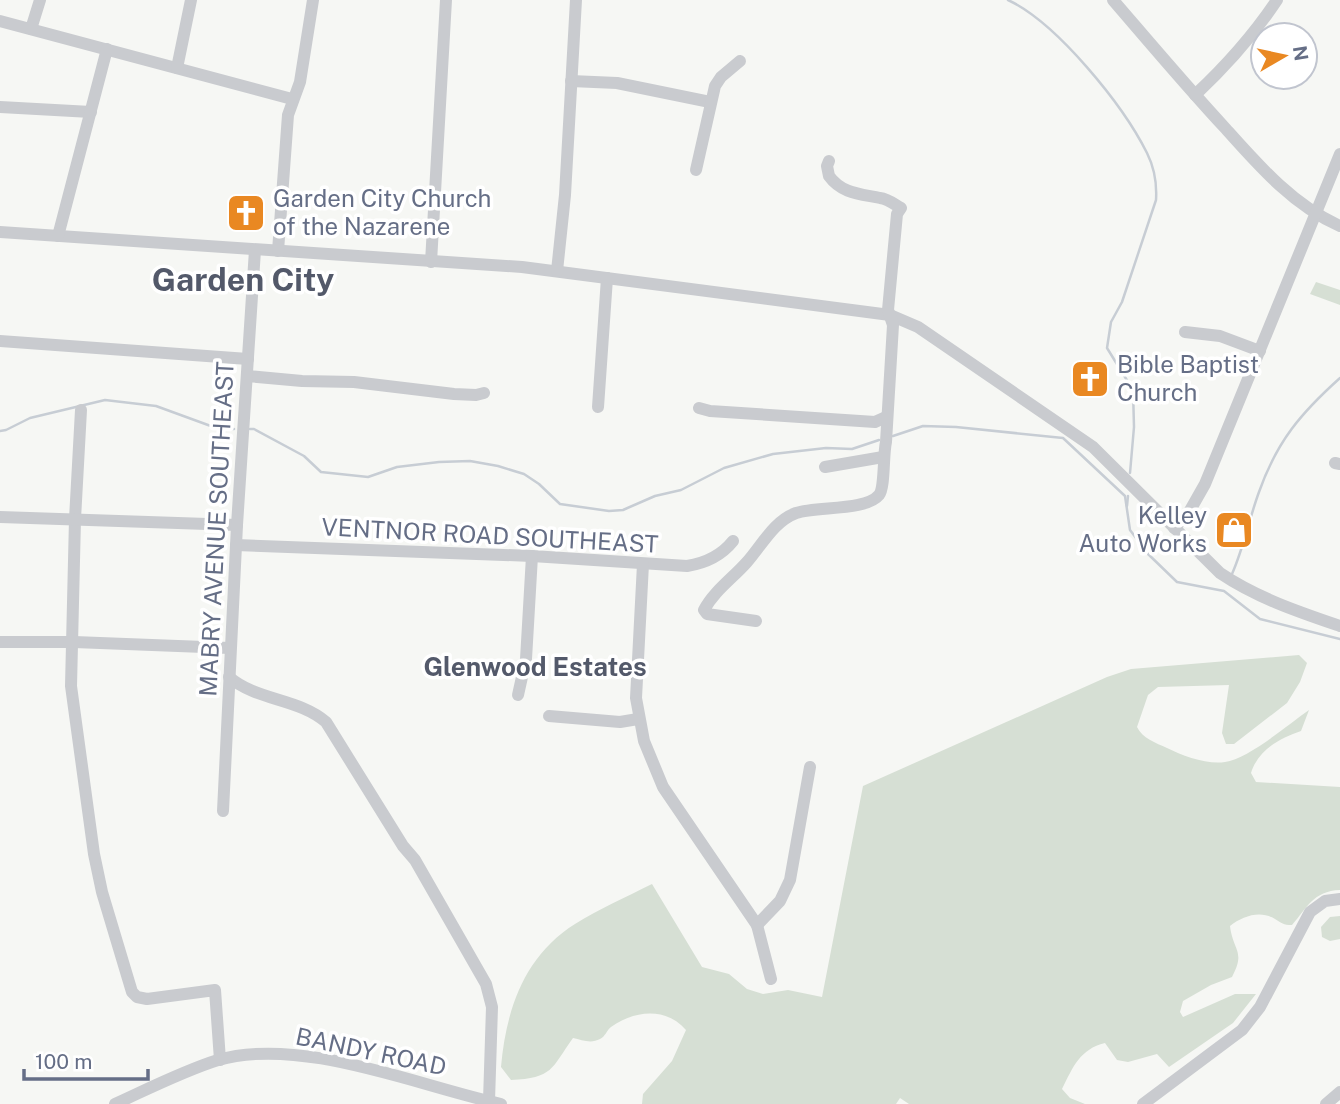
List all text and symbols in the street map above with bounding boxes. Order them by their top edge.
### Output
north arrow [1249,21,1319,91]
text: N [1289,44,1313,62]
place label: Garden City Church of the Nazarene [273,184,491,240]
church icon: Garden City Church of the Nazarene [225,192,267,234]
district label: Garden City [152,261,334,298]
place label: Bible Baptist Church [1117,350,1259,406]
church icon: Bible Baptist Church [1069,358,1111,400]
street label: MABRY AVENUE SOUTHEAST [193,361,239,697]
place label: Kelley Auto Works [1078,501,1207,557]
shop icon: Kelley Auto Works [1213,509,1255,551]
street label: VENTNOR ROAD SOUTHEAST [321,512,659,558]
district label: Glenwood Estates [423,651,647,682]
street label: BANDY ROAD [293,1021,449,1081]
scale bar [24,1038,149,1082]
text: 100 m [35,1049,92,1074]

